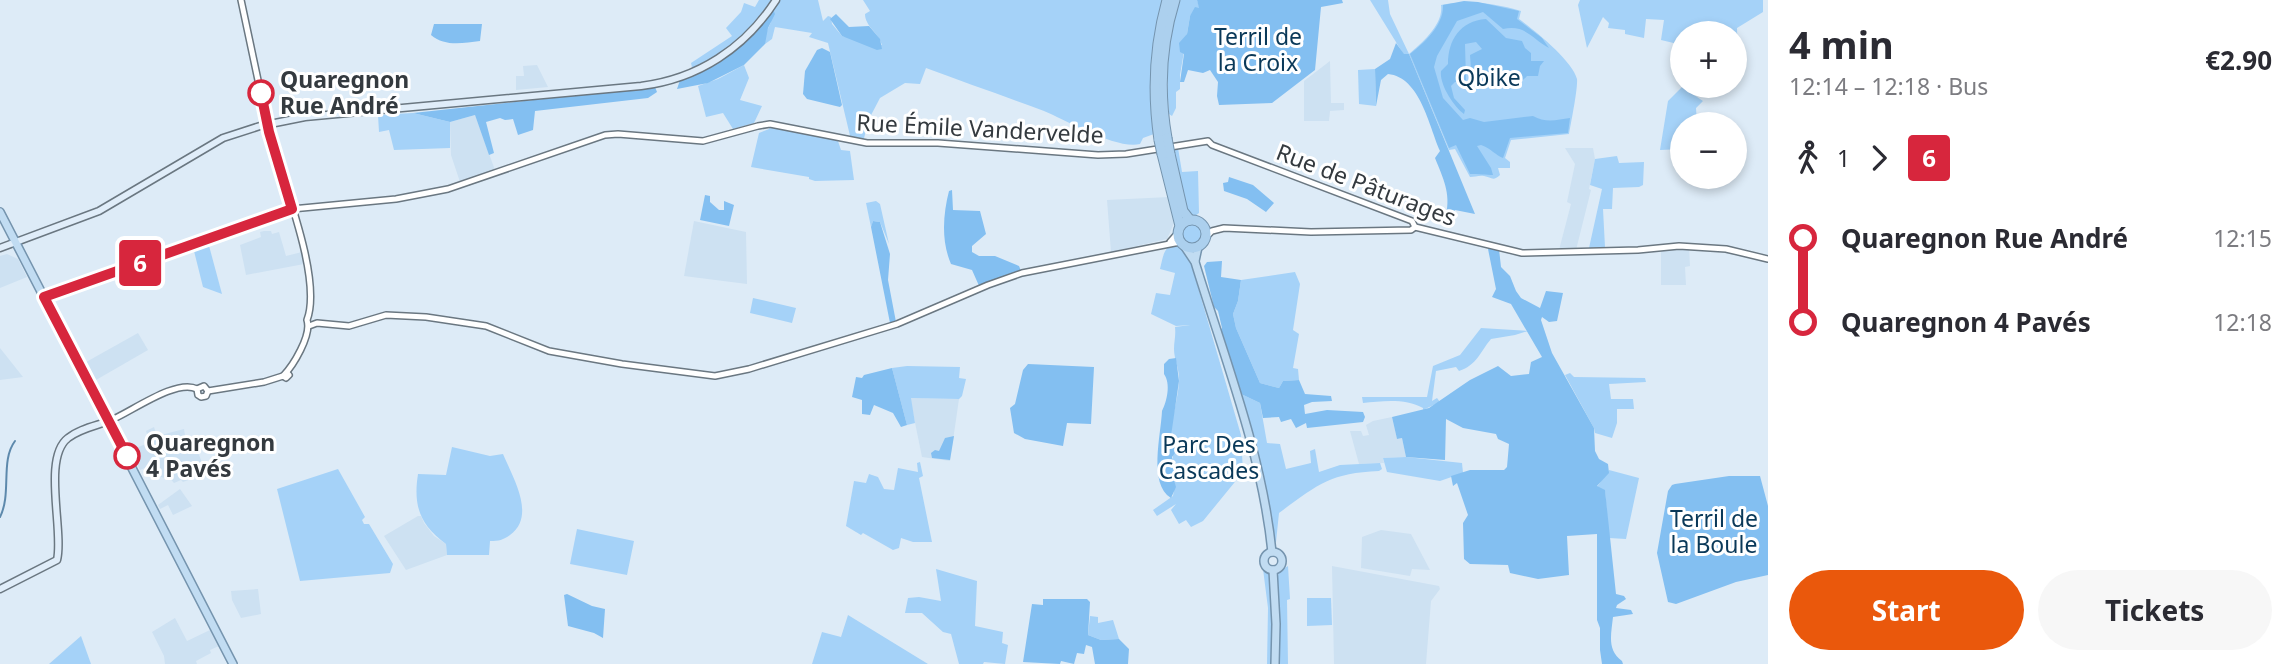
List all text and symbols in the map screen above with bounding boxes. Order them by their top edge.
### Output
text: 4 min [1789,18,1894,70]
park label: Terril de la Croix [1214,20,1302,78]
map controls [1670,21,1747,189]
button: + [1670,21,1747,98]
text: €2.90 [2205,42,2272,78]
park label: Qbike [1457,61,1521,93]
place label: Quaregnon Rue André [280,63,409,121]
text: 12:14 – 12:18 · Bus [1789,70,1988,102]
marker: Quaregnon Rue André [248,80,274,106]
street label: Rue Émile Vandervelde [856,106,1104,150]
button: − [1670,112,1747,189]
street label: Rue de Pâturages [1272,135,1461,233]
icon: walk [1789,139,1827,177]
icon: forward [1860,139,1898,177]
text: 6 [1922,141,1936,174]
text: 1 [1837,142,1850,174]
text: Quaregnon Rue André [1841,220,2128,256]
text: 12:15 [2213,222,2272,254]
line badge: 6 [117,240,163,286]
text: 6 [133,246,147,279]
text: Quaregnon 4 Pavés [1841,304,2091,340]
text: 12:18 [2213,306,2272,338]
place label: Quaregnon 4 Pavés [146,426,275,484]
park label: Parc Des Cascades [1159,428,1259,486]
marker: Quaregnon 4 Pavés [114,443,140,469]
park label: Terril de la Boule [1670,502,1758,560]
button: Start [1789,570,2024,650]
button: Tickets [2038,570,2272,650]

